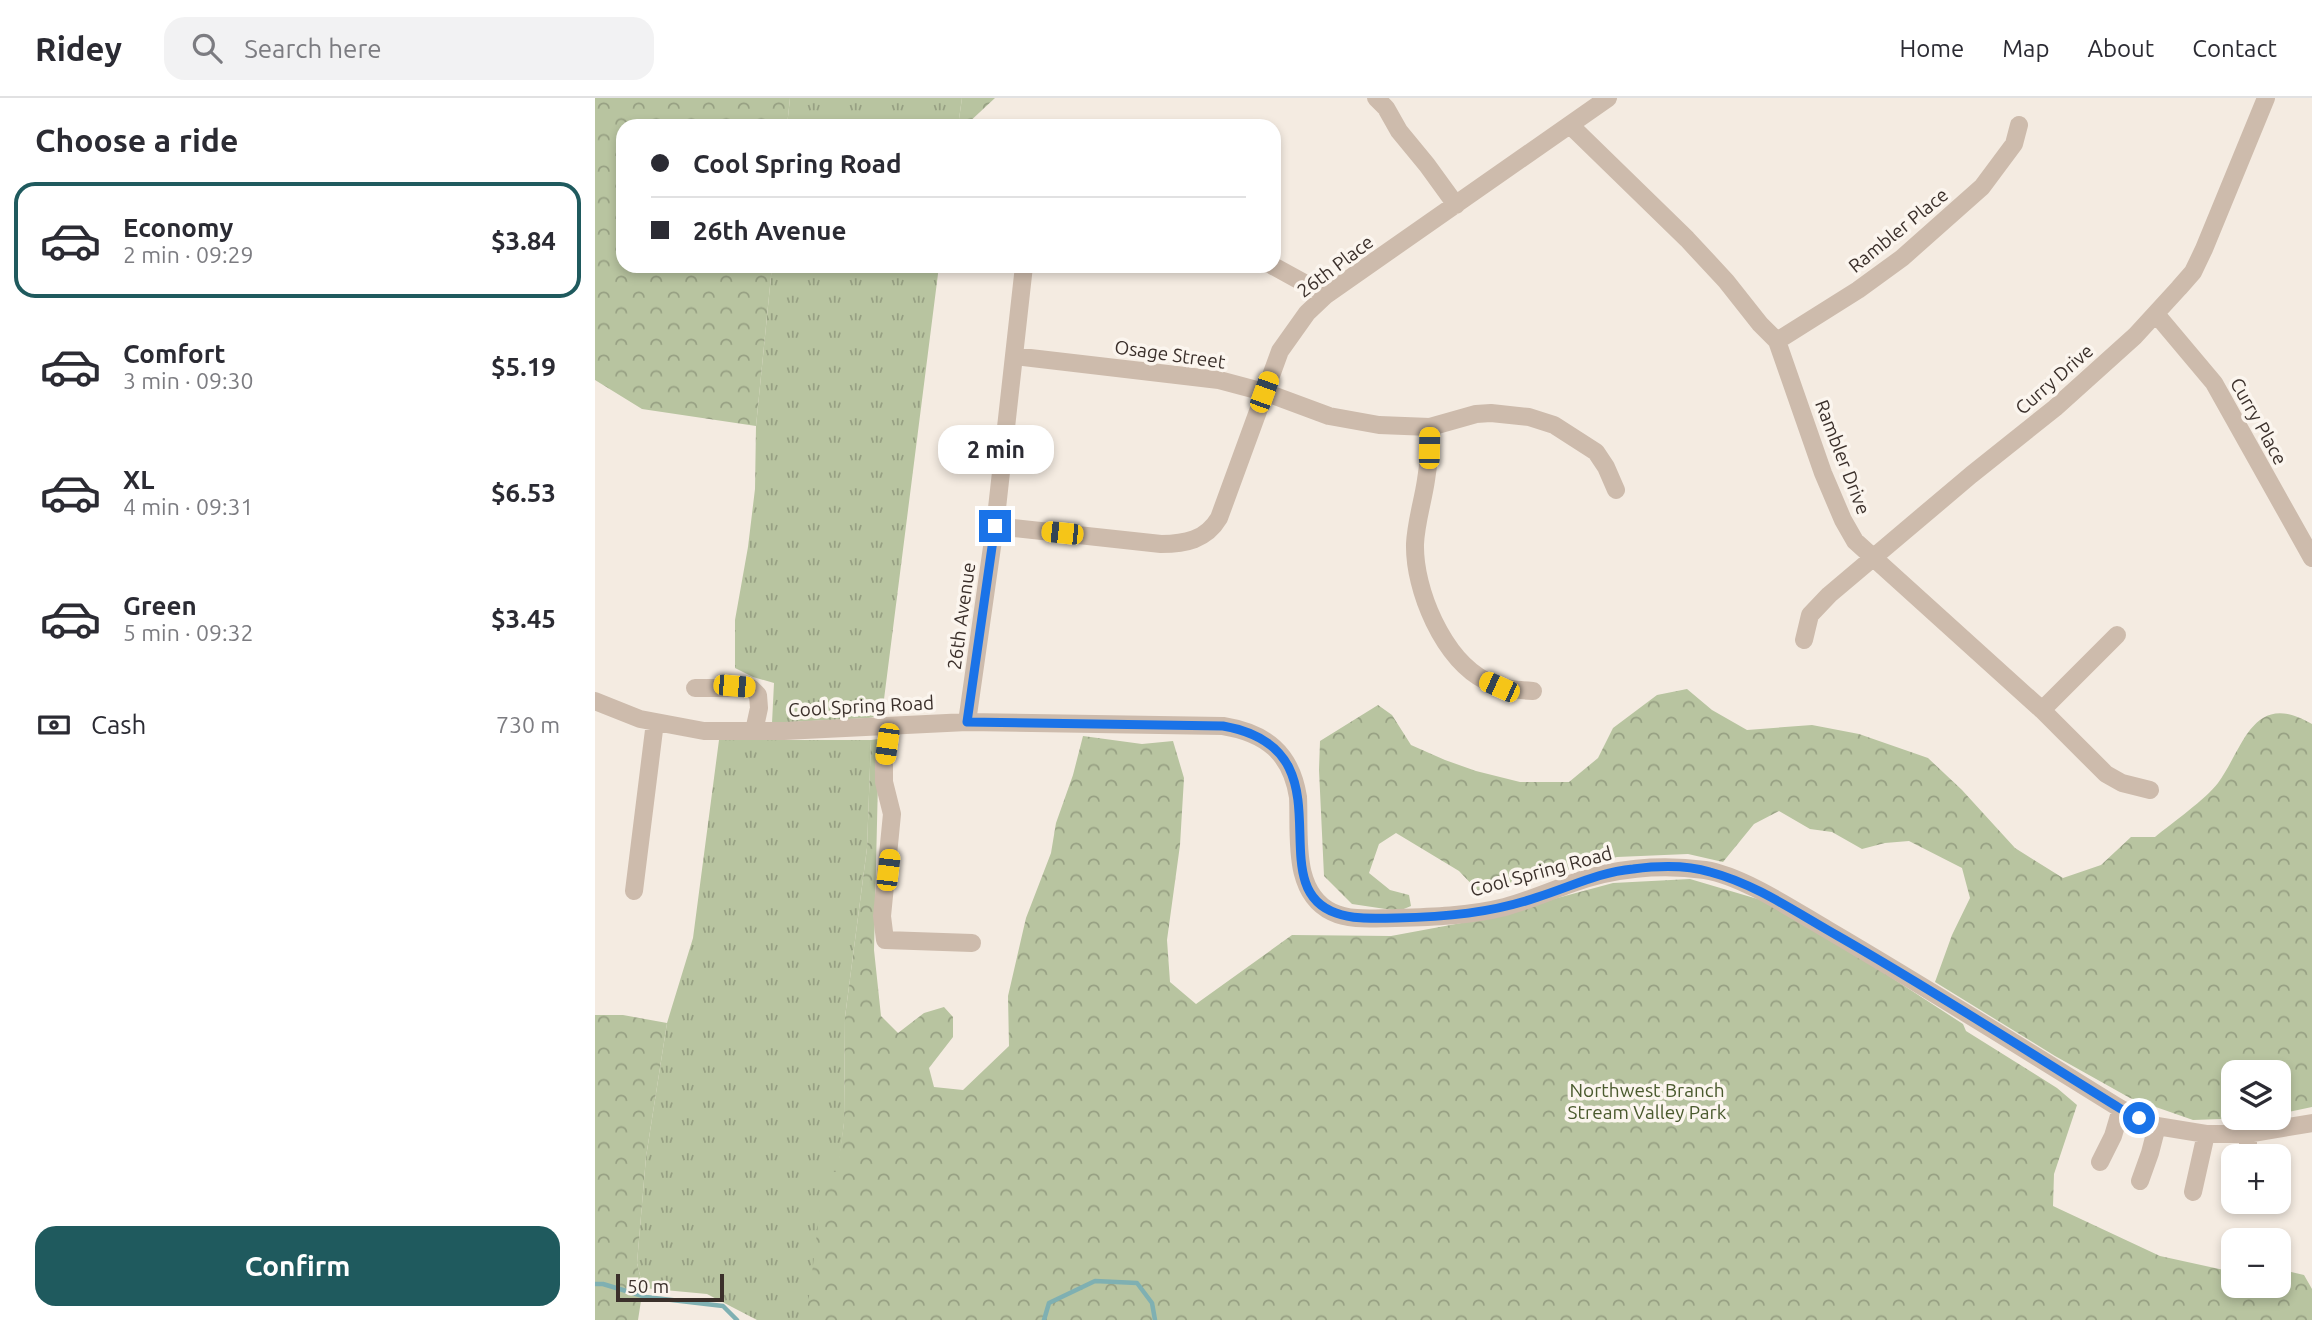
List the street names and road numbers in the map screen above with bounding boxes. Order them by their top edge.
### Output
street label: Rambler Place [1844,183,1952,277]
street label: 26th Place [1293,230,1377,302]
street label: Osage Street [1113,335,1227,373]
street label: Curry Drive [2011,339,2097,419]
street label: Curry Place [2226,374,2292,468]
street label: Rambler Drive [1811,397,1875,517]
street label: 26th Avenue [943,561,979,671]
street label: Cool Spring Road [788,691,934,721]
street label: Cool Spring Road [1468,841,1614,901]

